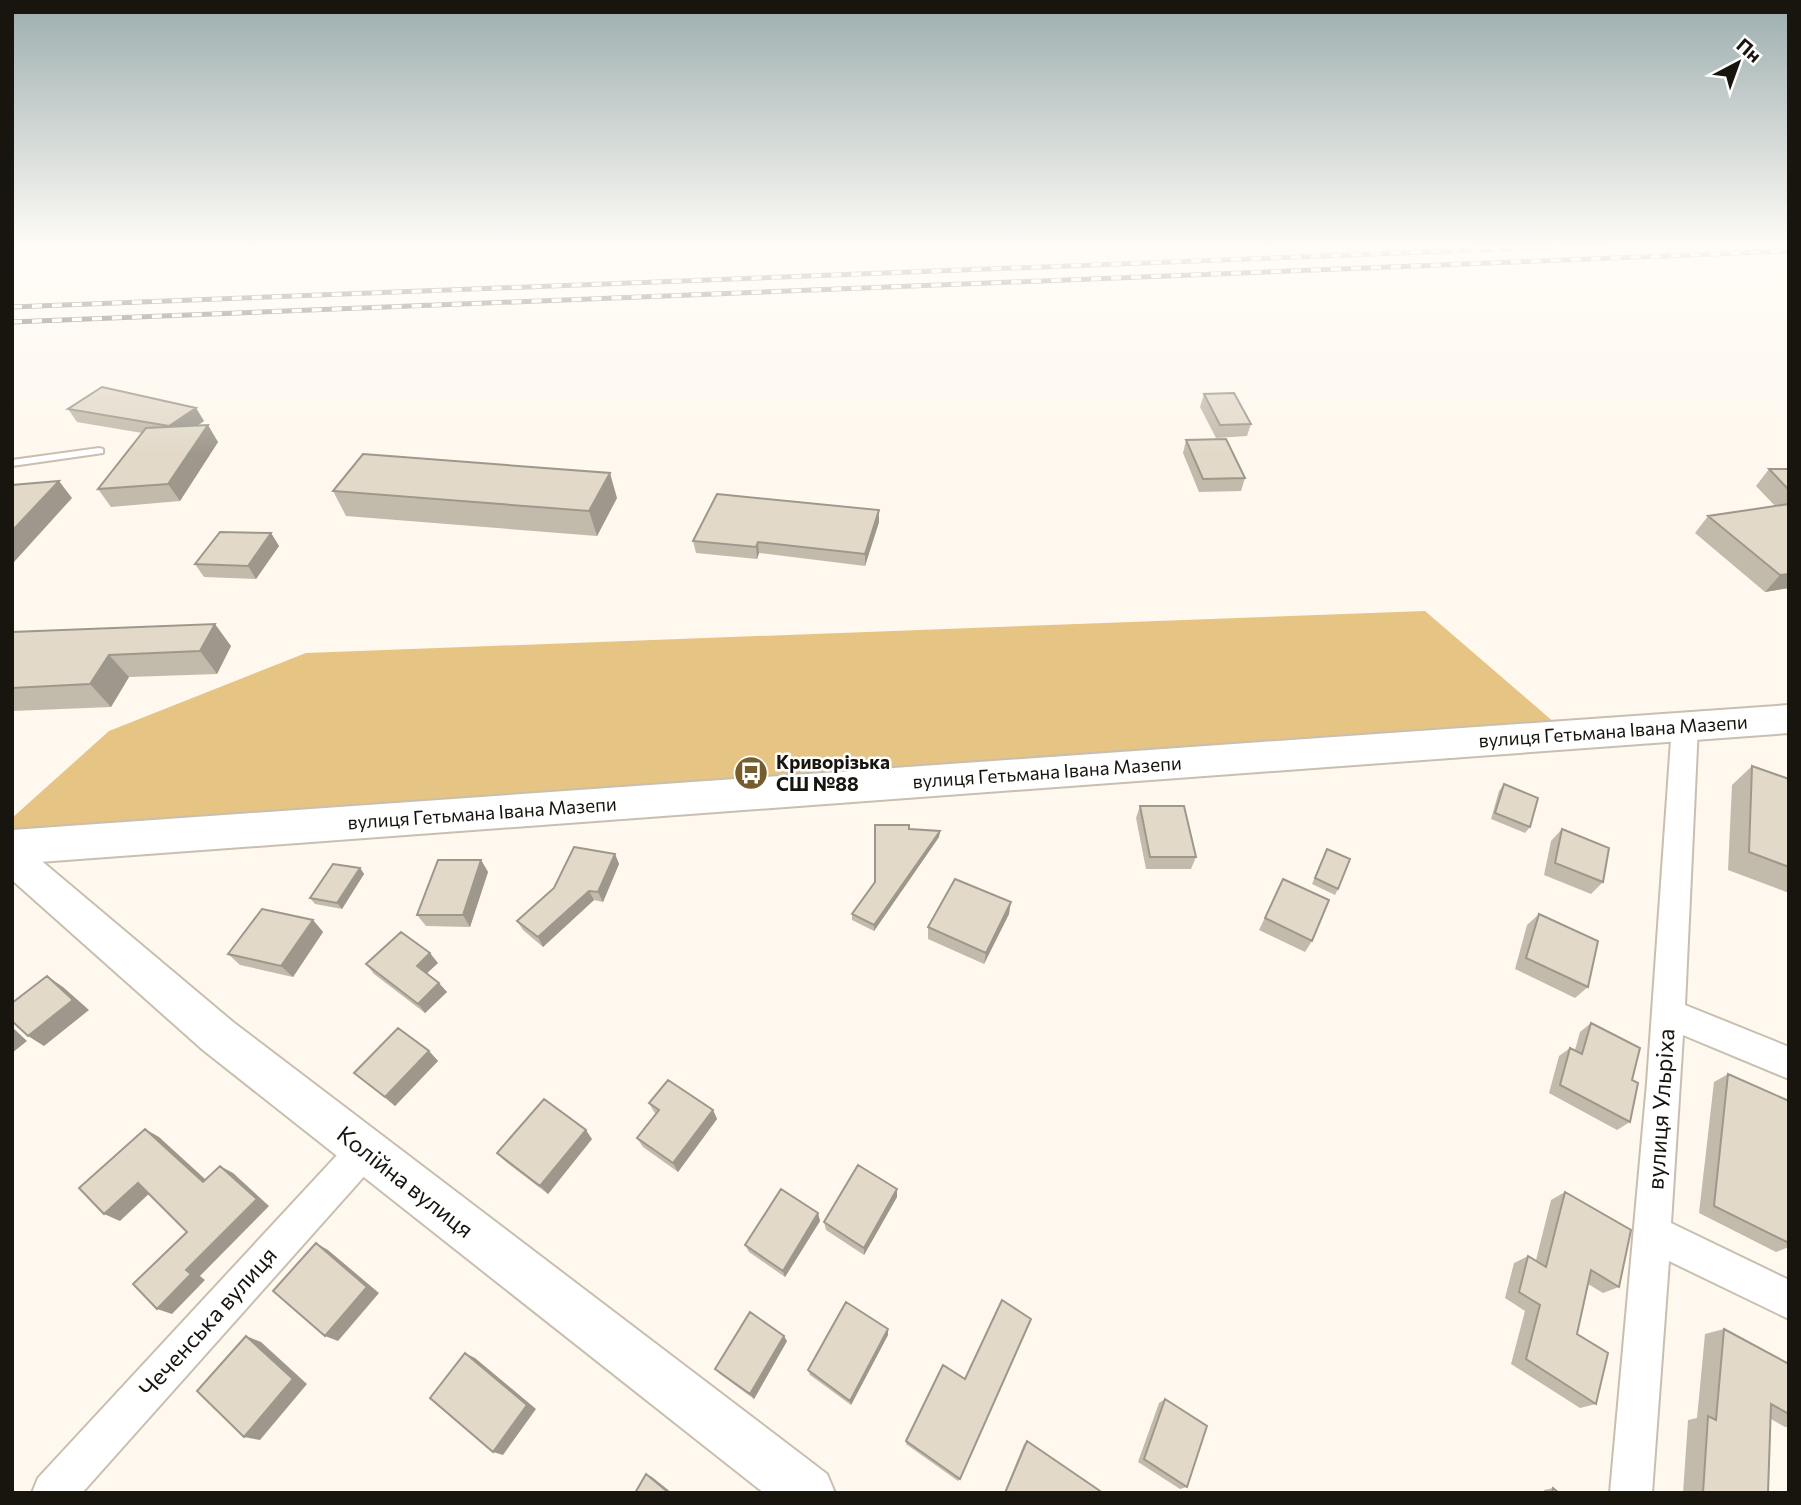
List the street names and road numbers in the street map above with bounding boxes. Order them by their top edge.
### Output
street label: вулиця Гетьмана Івана Мазепи [1478,710,1748,751]
street label: вулиця Гетьмана Івана Мазепи [912,751,1182,792]
street label: вулиця Гетьмана Івана Мазепи [347,792,617,833]
street label: вулиця Ульріха [1640,1027,1680,1190]
street label: Колійна вулиця [332,1119,479,1243]
street label: Чеченська вулиця [133,1241,282,1402]

